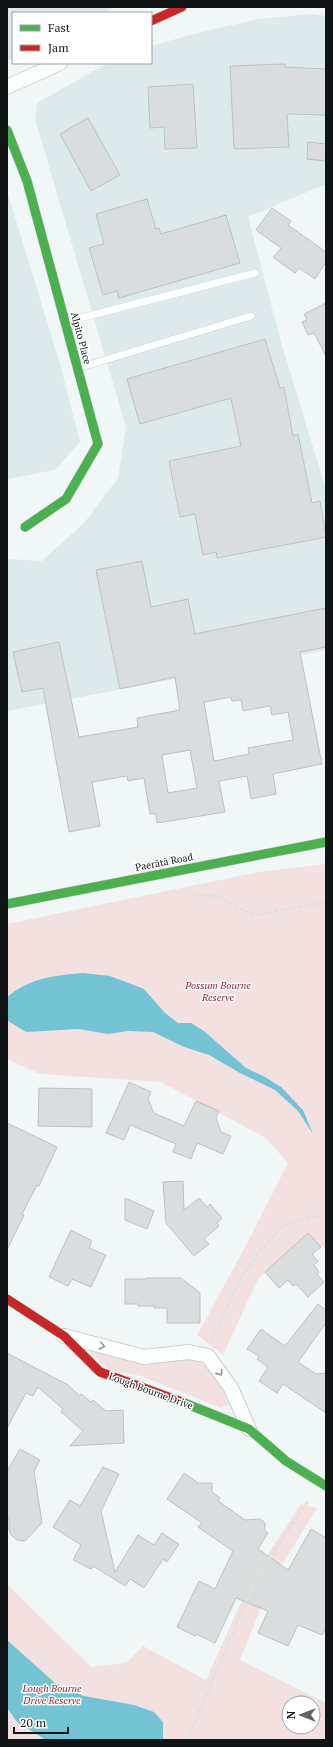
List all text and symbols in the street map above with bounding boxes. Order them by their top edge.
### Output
legend [12,12,152,64]
text: Fast [48,20,71,35]
text: Jam [48,40,69,55]
street label: Alpito Place [68,310,94,366]
street label: Paerātā Road [134,850,194,874]
park label: Possum Bourne Reserve [184,979,251,1004]
one-way arrow [98,1341,105,1349]
one-way arrow [216,1369,223,1376]
street label: Lough Bourne Drive [107,1370,195,1412]
park label: Lough Bourne Drive Reserve [21,1682,82,1707]
north arrow [281,1695,321,1735]
scale bar [14,1709,68,1735]
text: N [284,1710,298,1719]
text: 20 m [20,1715,47,1730]

